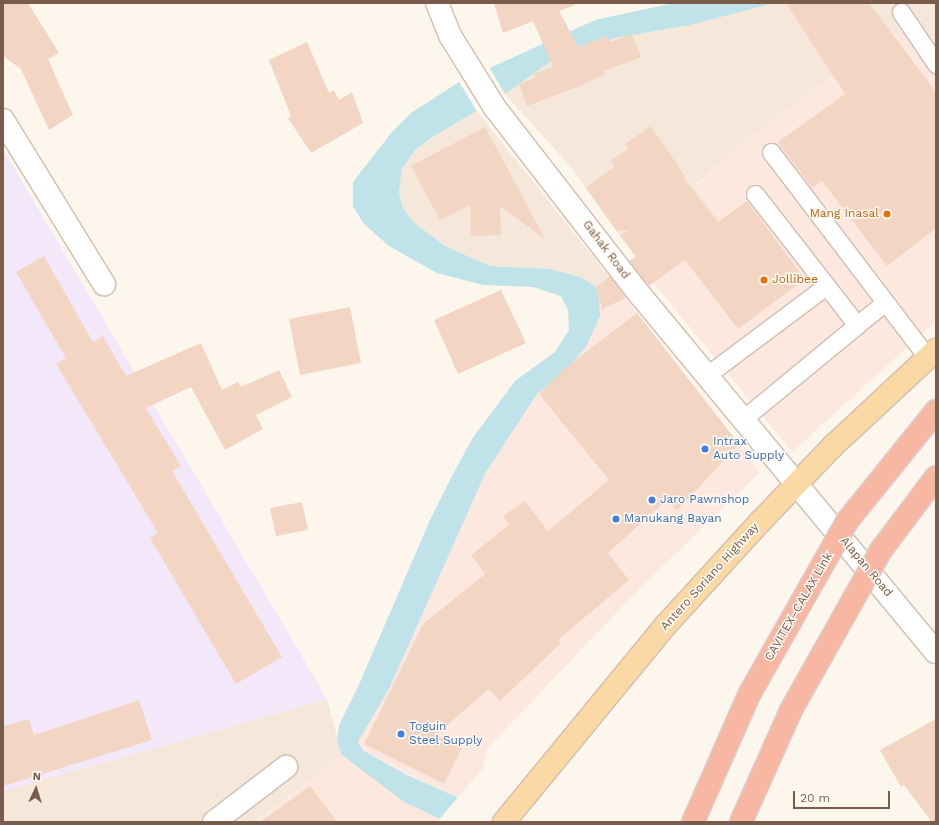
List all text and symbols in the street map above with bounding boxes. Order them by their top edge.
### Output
place label: Mang Inasal [810,207,879,221]
marker: Mang Inasal [882,209,892,219]
street label: Gahak Road [579,218,633,282]
place label: Jollibee [772,273,818,287]
marker: Jollibee [759,275,769,285]
place label: Intrax Auto Supply [713,435,784,463]
marker: Intrax Auto Supply [700,444,710,454]
place label: Jaro Pawnshop [660,493,749,507]
marker: Jaro Pawnshop [647,495,657,505]
place label: Manukang Bayan [624,512,722,526]
marker: Manukang Bayan [611,514,621,524]
street label: Antero Soriano Highway [658,520,762,634]
street label: Alapan Road [837,534,895,600]
street label: CAVITEX–CALAX Link [762,550,836,664]
place label: Toguin Steel Supply [409,720,483,748]
marker: Toguin Steel Supply [396,729,406,739]
north arrow [16,769,56,809]
text: N [32,770,41,783]
scale bar [795,783,892,809]
text: 20 m [800,791,830,805]

